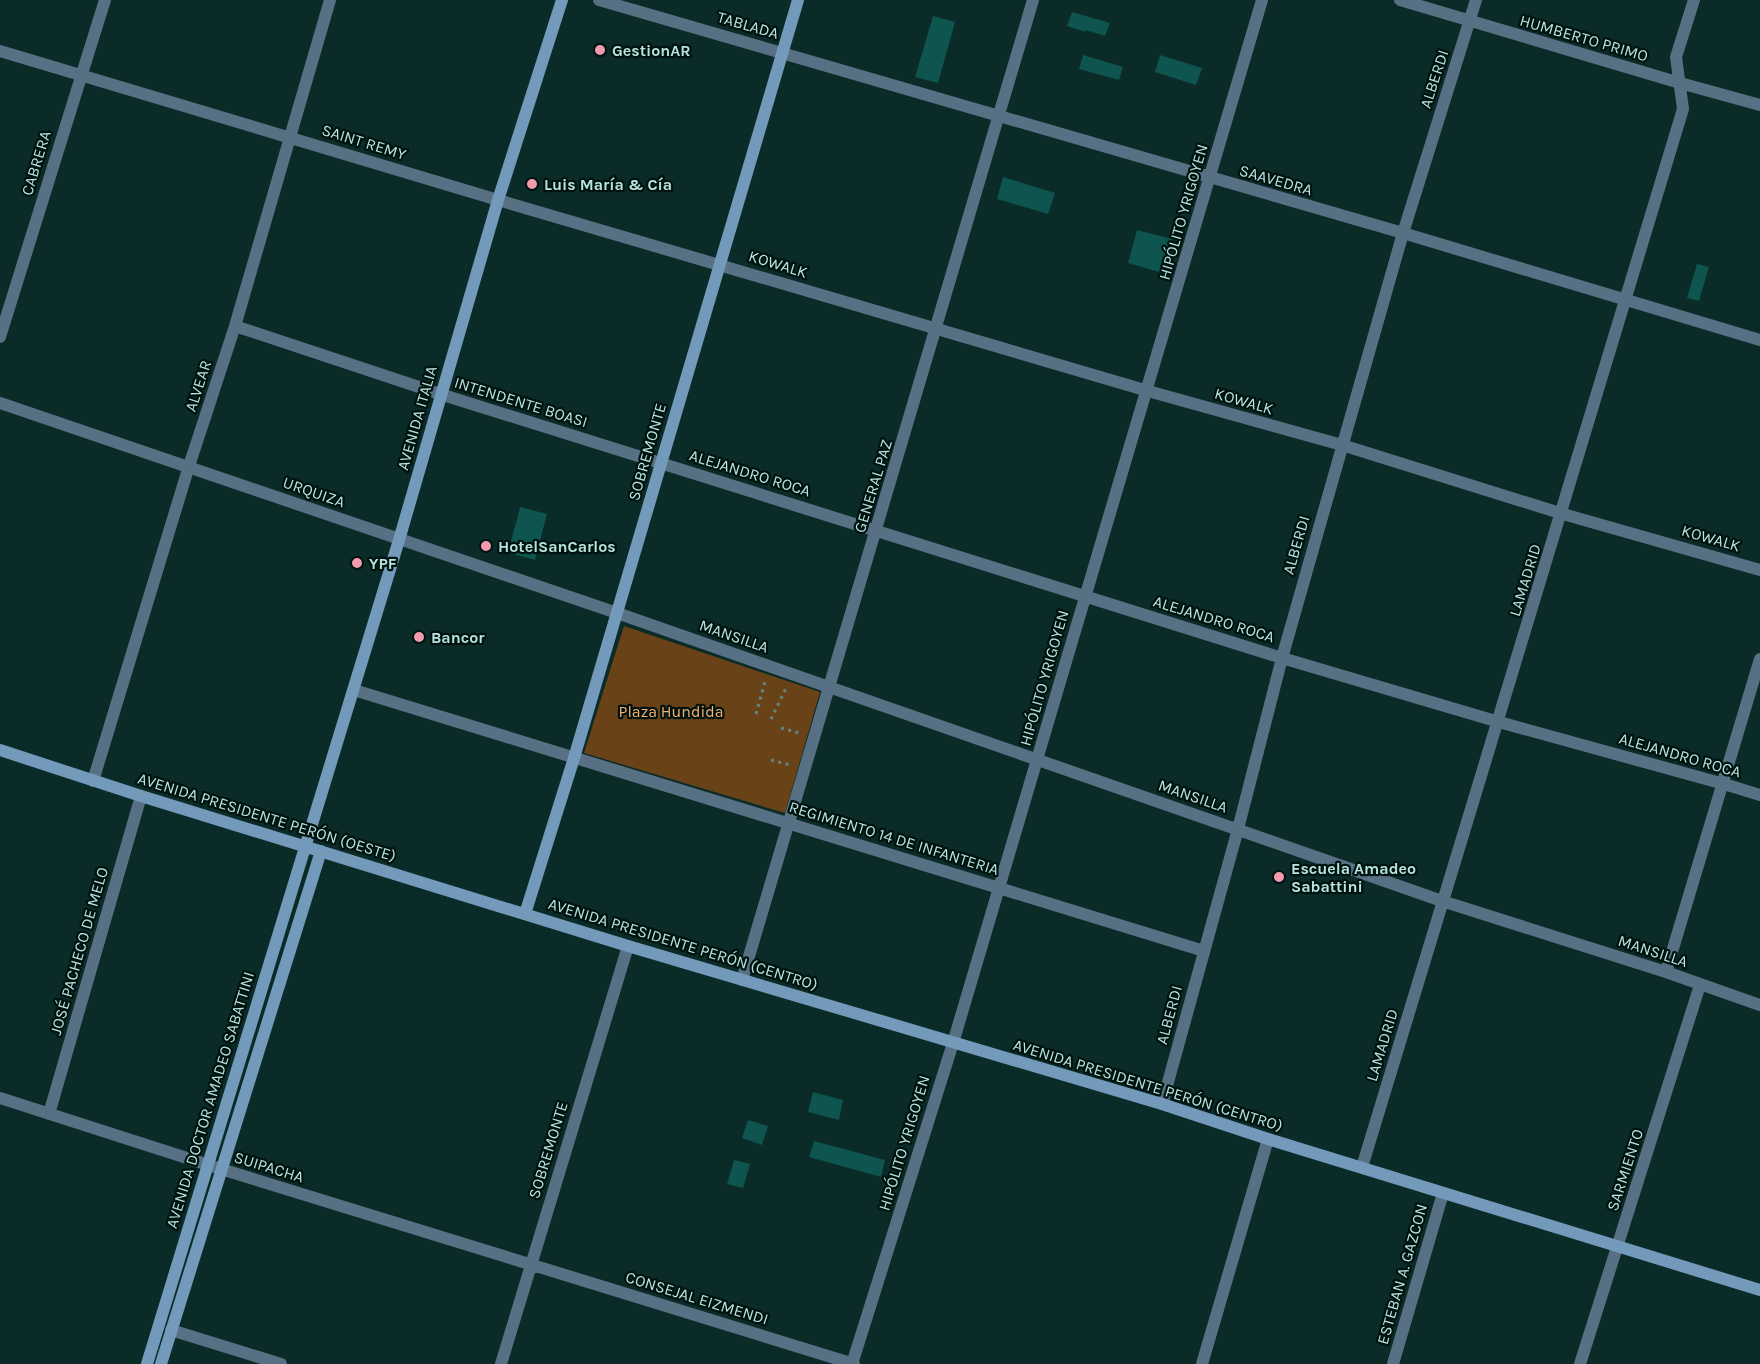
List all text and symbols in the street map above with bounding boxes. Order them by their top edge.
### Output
street label: TABLADA [715,7,781,43]
street label: HUMBERTO PRIMO [1518,11,1650,65]
place label: GestionAR [612,41,691,60]
marker: GestionAR [593,43,607,57]
street label: ALBERDI [1416,47,1452,111]
street label: SAINT REMY [320,120,409,164]
street label: CABRERA [17,128,55,198]
street label: HIPÓLITO YRIGOYEN [1154,142,1212,282]
street label: SAAVEDRA [1237,161,1315,199]
place label: Luis María & Cía [544,175,672,194]
marker: Luis María & Cía [525,177,539,191]
street label: KOWALK [746,246,810,282]
street label: ALVEAR [181,358,215,414]
street label: AVENIDA ITALIA [393,364,441,472]
street label: INTENDENTE BOASI [452,373,590,431]
street label: KOWALK [1212,384,1276,419]
street label: SOBREMONTE [624,401,670,503]
street label: GENERAL PAZ [850,437,896,535]
street label: ALEJANDRO ROCA [687,446,813,500]
street label: URQUIZA [281,473,347,511]
street label: ALBERDI [1279,513,1313,577]
street label: KOWALK [1679,521,1743,556]
place label: HotelSanCarlos [498,537,616,556]
marker: HotelSanCarlos [479,539,493,553]
street label: LAMADRID [1505,541,1545,619]
place label: YPF [369,554,397,573]
marker: YPF [350,556,364,570]
street label: ALEJANDRO ROCA [1151,592,1277,646]
street label: HIPÓLITO YRIGOYEN [1015,608,1073,748]
street label: MANSILLA [697,615,771,657]
place label: Bancor [431,628,485,647]
marker: Bancor [412,630,426,644]
park label: Plaza Hundida [619,702,723,721]
street label: ALEJANDRO ROCA [1617,729,1743,781]
street label: AVENIDA PRESIDENTE PERÓN (OESTE) [136,769,398,865]
street label: MANSILLA [1156,775,1230,817]
street label: REGIMIENTO 14 DE INFANTERIA [787,797,1001,879]
place label: Escuela Amadeo Sabattini [1291,859,1416,896]
street label: JOSÉ PACHECO DE MELO [46,865,112,1037]
marker: Escuela Amadeo Sabattini [1272,870,1286,884]
street label: AVENIDA PRESIDENTE PERÓN (CENTRO) [546,894,820,994]
street label: MANSILLA [1616,931,1690,971]
street label: AVENIDA DOCTOR AMADEO SABATTINI [162,969,258,1231]
street label: ALBERDI [1152,983,1186,1047]
street label: LAMADRID [1362,1006,1402,1084]
street label: AVENIDA PRESIDENTE PERÓN (CENTRO) [1011,1035,1285,1135]
street label: HIPÓLITO YRIGOYEN [874,1073,934,1213]
street label: SOBREMONTE [524,1099,572,1201]
street label: SARMIENTO [1603,1127,1647,1213]
street label: SUIPACHA [232,1147,306,1187]
street label: ESTEBAN A. GAZCON [1373,1201,1431,1347]
street label: CONSEJAL EIZMENDI [623,1267,771,1329]

